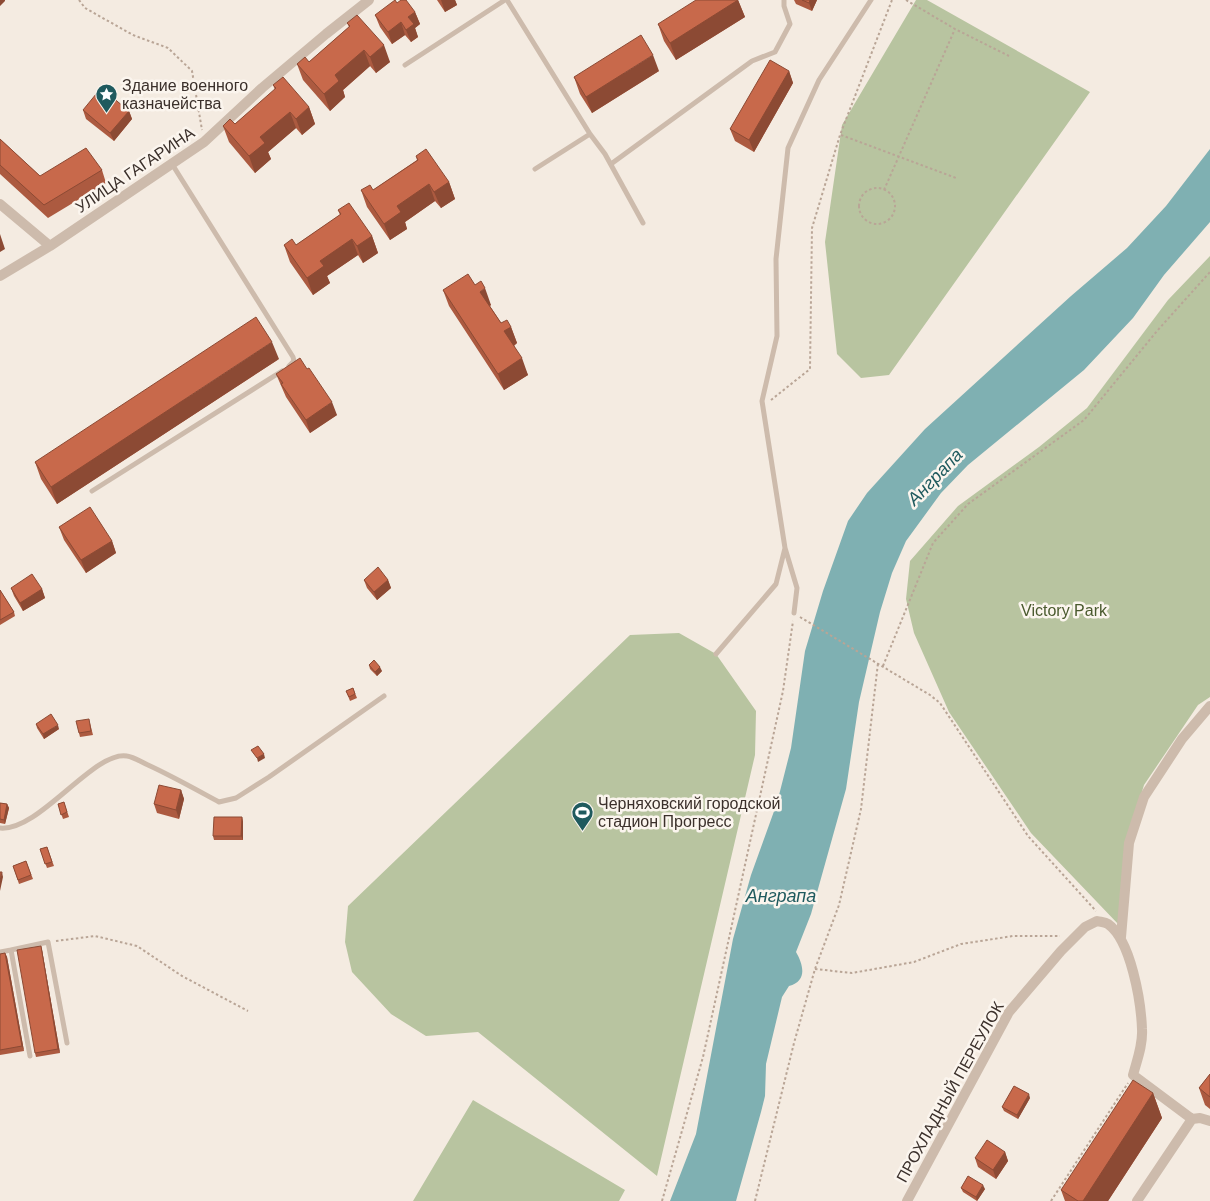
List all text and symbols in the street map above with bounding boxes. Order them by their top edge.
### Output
place label: Здание военного казначейства [122,77,248,112]
place icon: Здание военного казначейства [94,82,118,113]
street label: УЛИЦА ГАГАРИНА [72,124,198,216]
water label: Анграпа [903,445,967,510]
park label: Victory Park [1021,602,1108,619]
place label: Черняховский городской стадион Прогресс [598,795,781,830]
sports icon: Черняховский городской стадион Прогресс [570,800,594,831]
water label: Анграпа [745,886,816,906]
street label: ПРОХЛАДНЫЙ ПЕРЕУЛОК [892,998,1007,1185]

